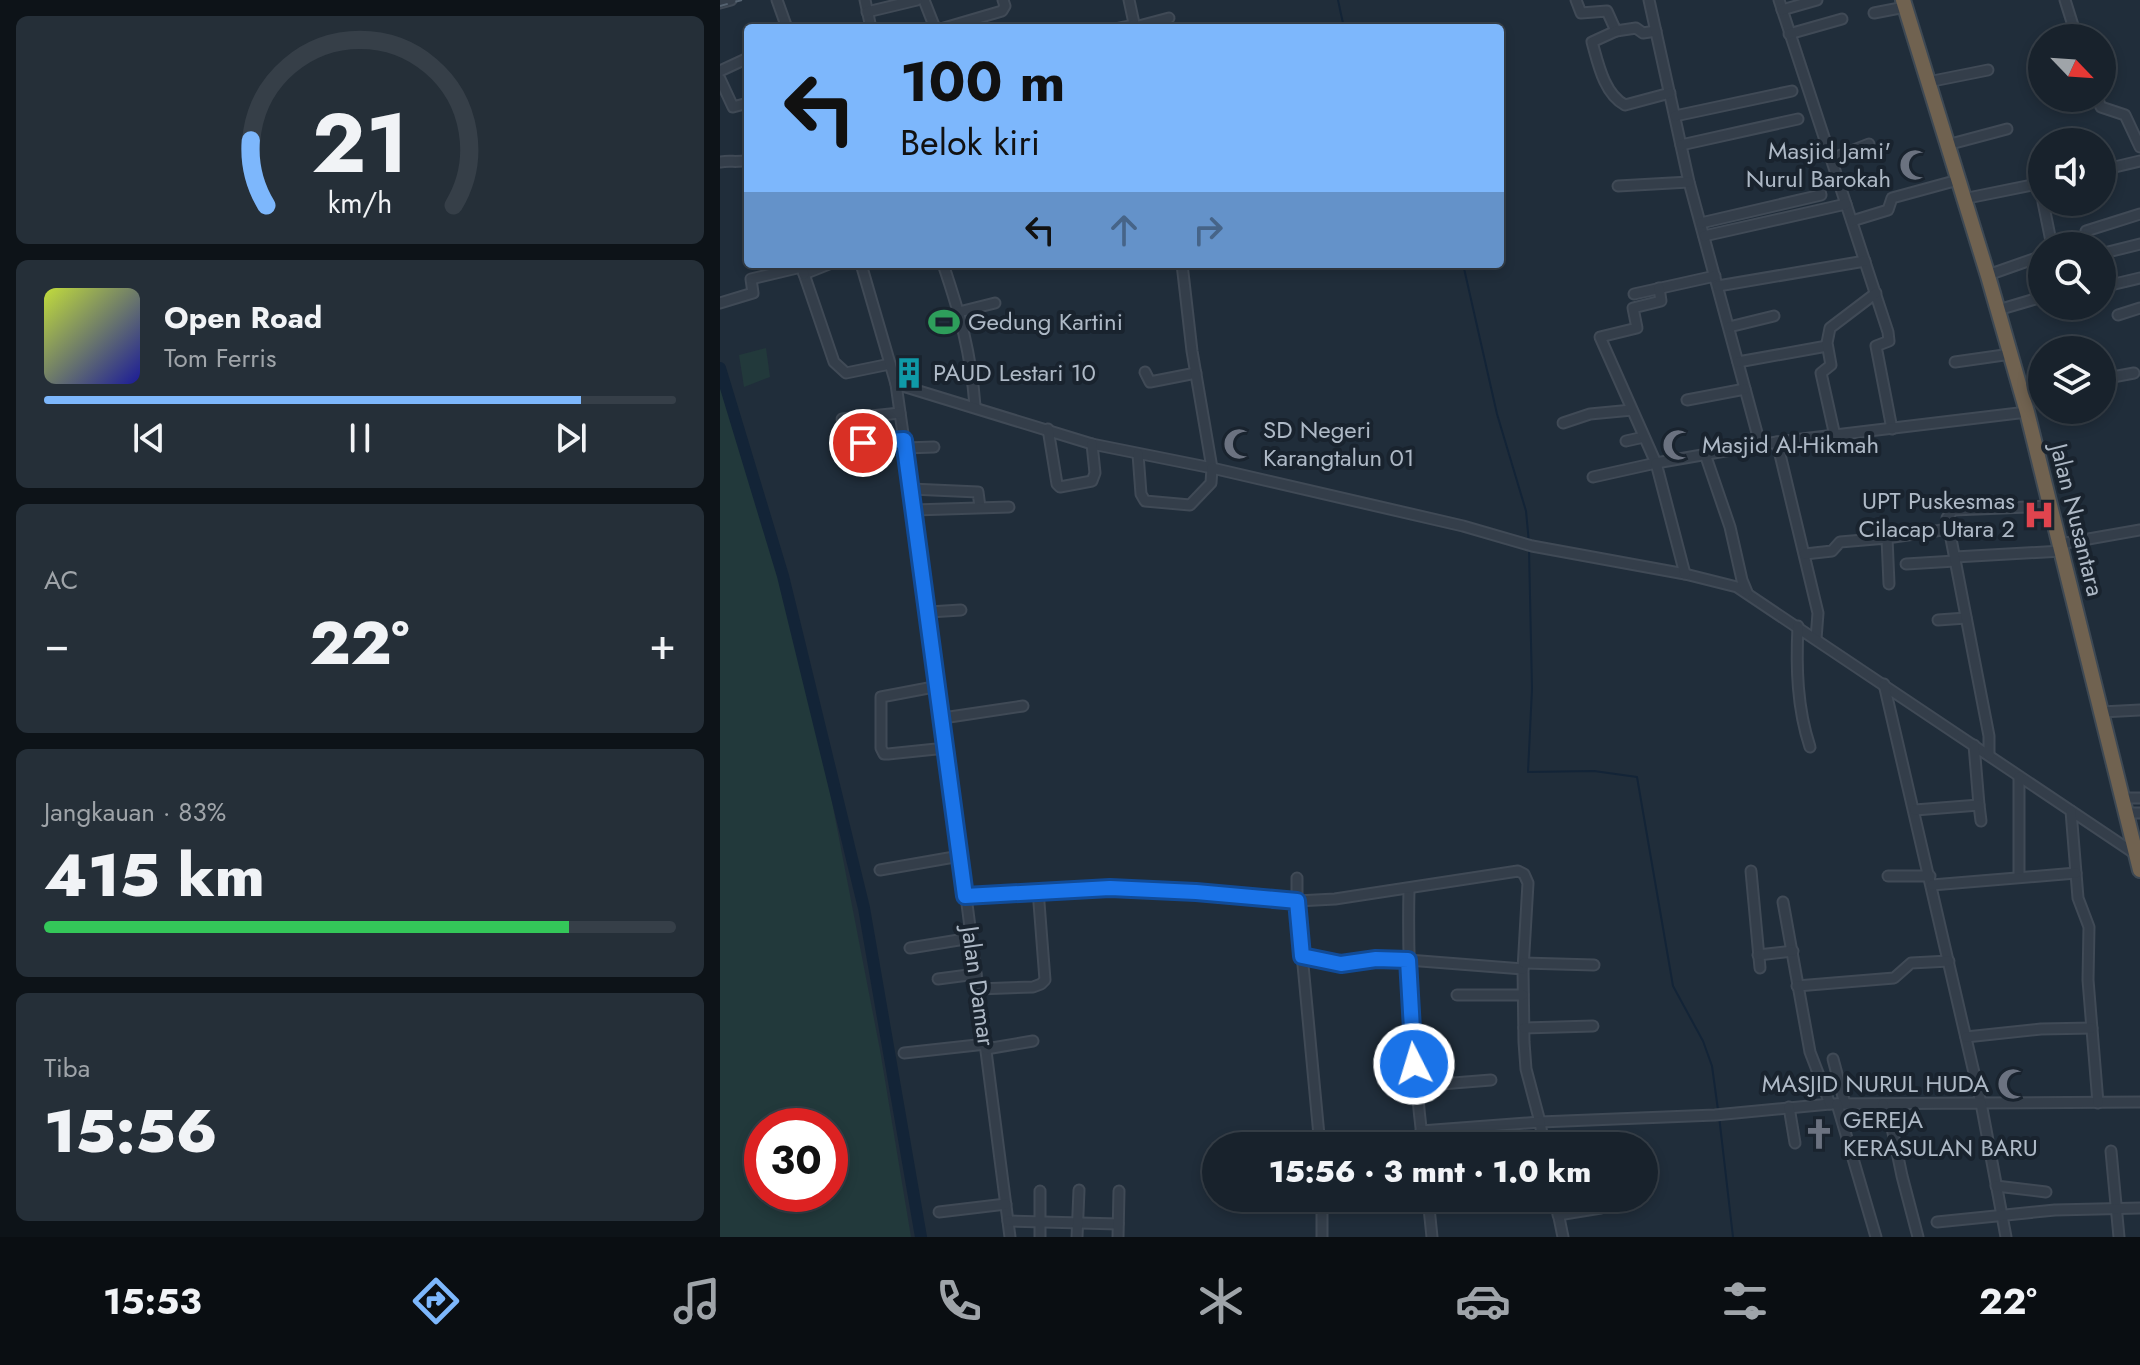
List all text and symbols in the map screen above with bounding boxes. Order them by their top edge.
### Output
north arrow [2028,24,2116,112]
map controls [2028,24,2116,424]
text: 100 m [900,41,1065,122]
icon: left [768,56,872,160]
text: 21 [312,83,408,203]
text: Belok kiri [900,116,1040,168]
button: sound [2028,128,2116,216]
place label: Masjid Jami' Nurul Barokah [1746,133,1891,196]
mosque icon: Masjid Jami' Nurul Barokah [1898,148,1932,182]
text: km/h [328,182,392,224]
icon: left [1018,208,1062,252]
icon: ahead [1102,208,1146,252]
icon: right [1186,208,1230,252]
button: search [2028,232,2116,320]
text: Open Road [164,296,322,339]
place label: Gedung Kartini [968,304,1123,339]
sports icon: Gedung Kartini [927,305,961,339]
button: layers [2028,336,2116,424]
text: Tom Ferris [164,339,276,377]
place label: PAUD Lestari 10 [933,355,1096,390]
building icon: PAUD Lestari 10 [892,356,926,390]
pin [829,409,897,477]
place label: SD Negeri Karangtalun 01 [1263,412,1415,475]
icon: previous [127,416,171,460]
icon: pause [338,416,382,460]
icon: next [549,416,593,460]
icon: arrive [841,421,885,465]
mosque icon: SD Negeri Karangtalun 01 [1222,427,1256,461]
place label: Masjid Al-Hikmah [1702,427,1879,462]
mosque icon: Masjid Al-Hikmah [1661,428,1695,462]
street label: Jalan Nusantara [2041,437,2113,600]
place label: UPT Puskesmas Cilacap Utara 2 [1858,483,2015,546]
hospital icon: UPT Puskesmas Cilacap Utara 2 [2022,498,2056,532]
text: AC [44,561,78,599]
text: 22° [309,600,409,687]
text: − [44,612,70,676]
text: + [649,612,676,676]
text: Jangkauan · 83% [44,793,226,831]
text: 415 km [44,832,265,919]
street label: Jalan Damar [952,921,1004,1049]
position arrow [1372,1022,1456,1106]
text: Tiba [44,1049,90,1087]
place label: MASJID NURUL HUDA [1762,1066,1989,1101]
mosque icon: MASJID NURUL HUDA [1996,1067,2030,1101]
text: 15:56 [44,1088,217,1175]
place label: GEREJA KERASULAN BARU [1843,1102,2038,1165]
speed limit sign: 30 [744,1108,848,1212]
church icon: GEREJA KERASULAN BARU [1802,1117,1836,1151]
text: 15:56 · 3 mnt · 1.0 km [1269,1150,1591,1193]
icon: directions [408,1273,464,1329]
icon: music [669,1273,725,1329]
icon: phone [931,1273,987,1329]
icon: climate [1193,1273,1249,1329]
icon: car [1455,1273,1511,1329]
icon: filters [1717,1273,1773,1329]
text: 15:53 [103,1275,202,1327]
text: 22° [1979,1275,2037,1327]

